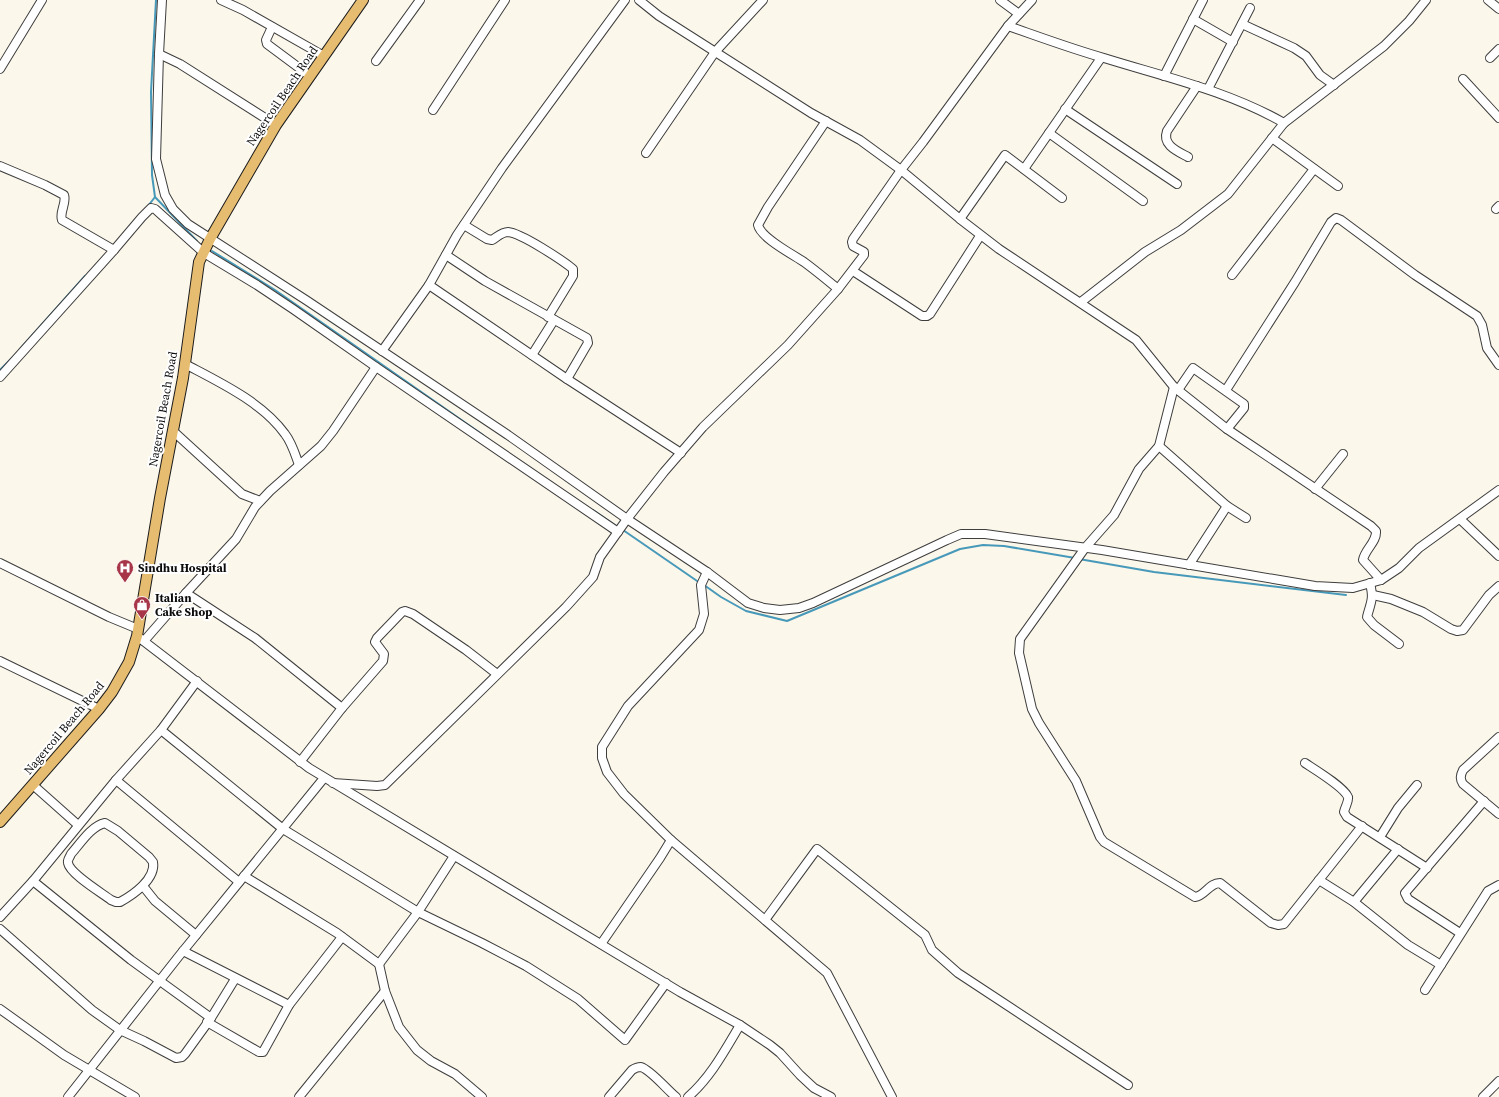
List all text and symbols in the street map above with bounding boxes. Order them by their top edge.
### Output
street label: Nagercoil Beach Road [243,43,321,149]
street label: Nagercoil Beach Road [145,350,181,468]
hospital icon: Sindhu Hospital [115,558,135,583]
place label: Sindhu Hospital [138,560,227,576]
place label: Italian Cake Shop [155,590,212,620]
shop icon: Italian Cake Shop [132,595,152,620]
street label: Nagercoil Beach Road [20,678,108,778]

